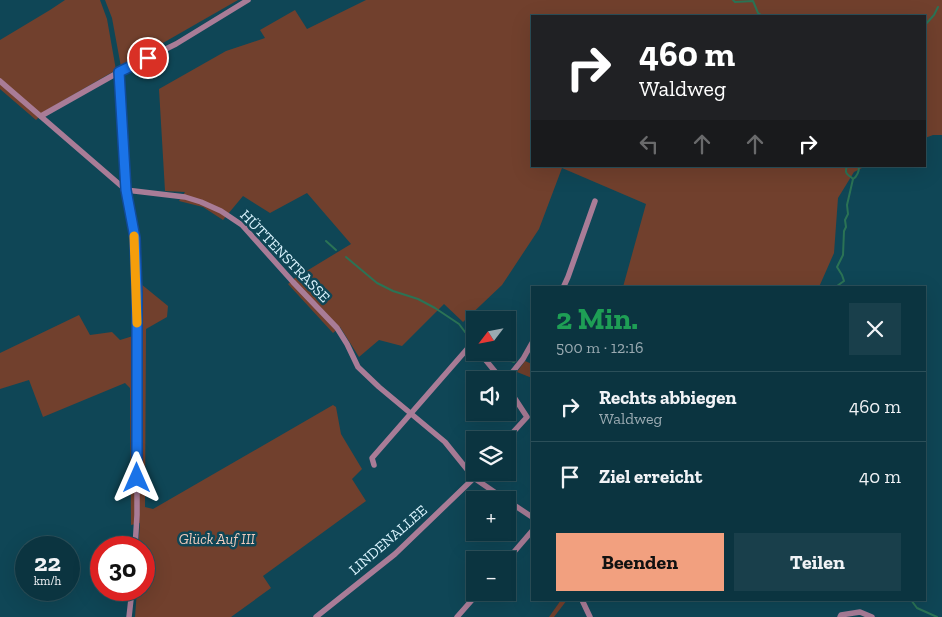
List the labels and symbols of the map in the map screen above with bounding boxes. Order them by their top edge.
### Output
pin [127,37,169,79]
street label: HÜTTENSTRASSE [236,206,334,306]
north arrow [466,311,516,361]
position arrow [110,451,162,503]
street label: LINDENALLEE [345,501,431,579]
park label: Glück Auf III [179,530,256,548]
speed limit sign: 30 [90,536,155,601]

